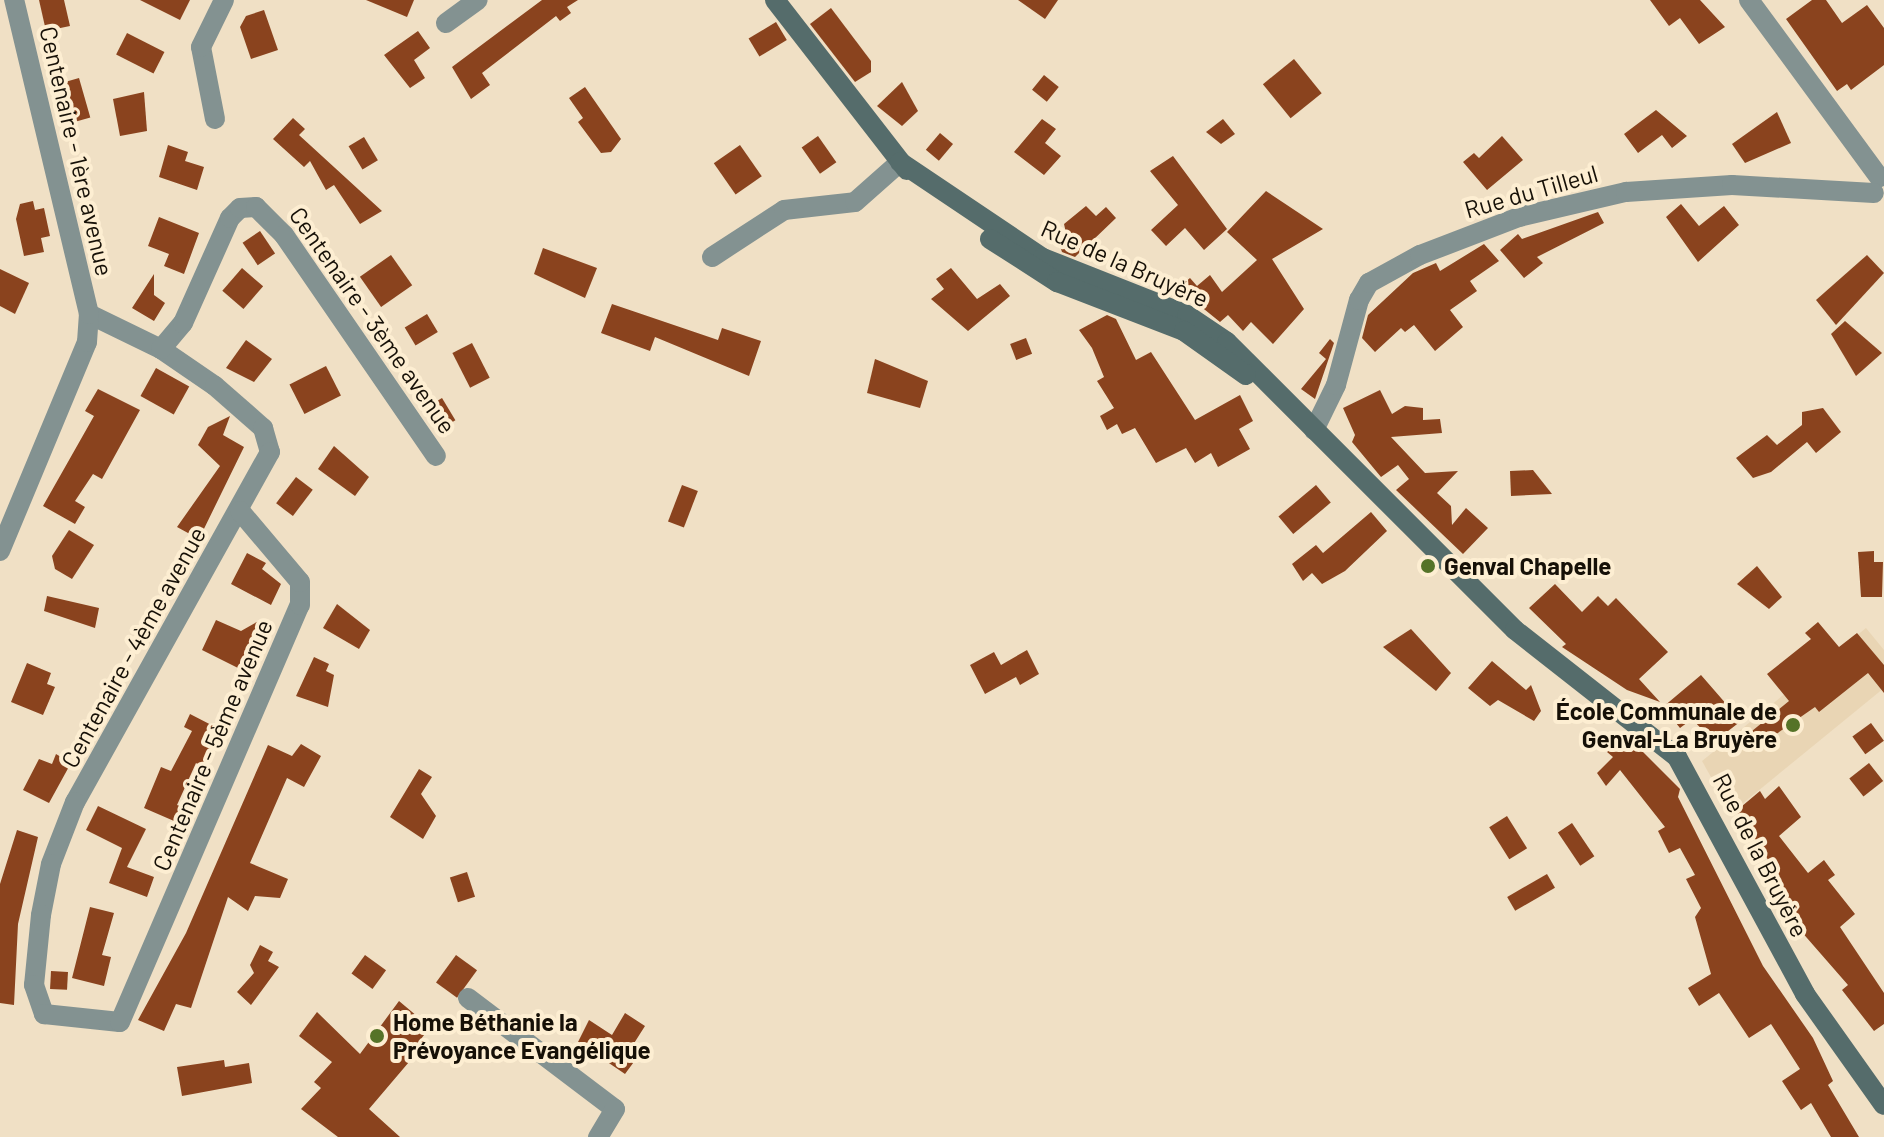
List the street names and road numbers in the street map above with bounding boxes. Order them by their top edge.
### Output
street label: Centenaire - 1ère avenue [34,23,120,279]
street label: Rue du Tilleul [1461,158,1601,224]
street label: Centenaire - 3ème avenue [284,201,462,439]
street label: Rue de la Bruyère [1037,213,1213,313]
street label: Centenaire - 4ème avenue [55,522,211,772]
street label: Centenaire - 5ème avenue [146,615,278,875]
street label: Rue de la Bruyère [1707,768,1815,942]

